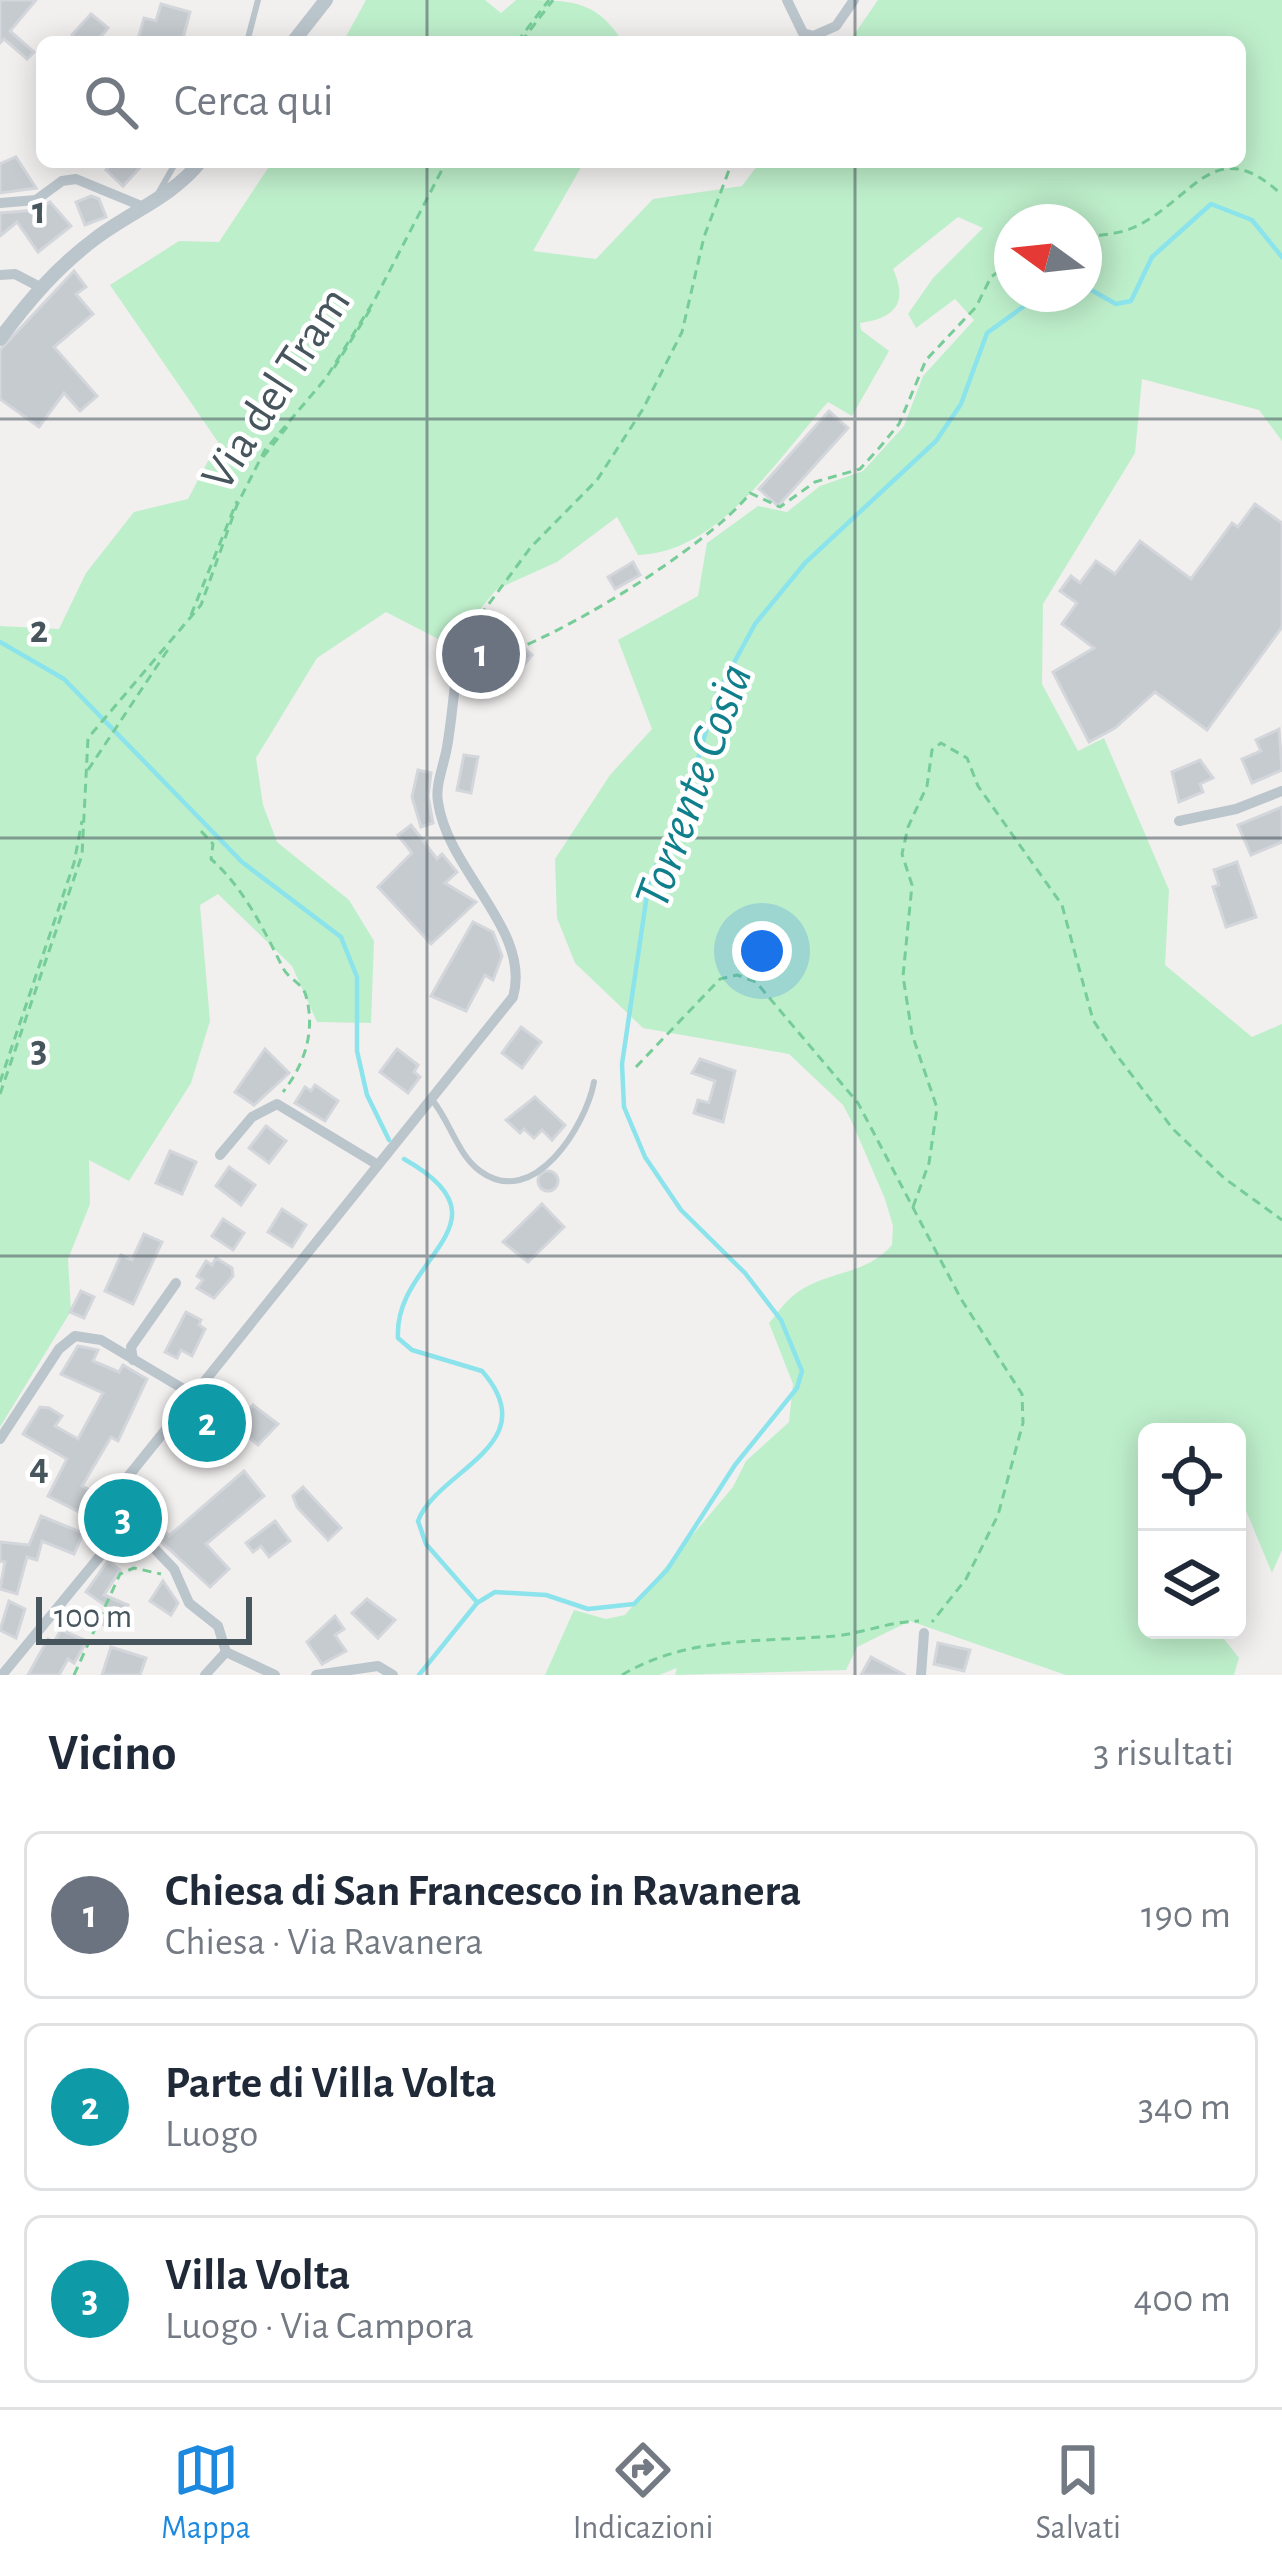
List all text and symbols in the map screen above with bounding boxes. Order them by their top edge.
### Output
search box [36,36,1246,168]
icon: search [78,69,144,135]
text: Cerca qui [174,79,334,124]
text: 1 [32,192,46,231]
north arrow [994,204,1102,312]
street label: Via del Tram [194,279,360,499]
pin: 1 [442,609,520,699]
text: 2 [30,611,48,650]
water label: Torrente Cosia [626,657,762,915]
your location [732,921,792,981]
text: 3 [31,1030,47,1069]
pin: 2 [168,1378,246,1468]
map controls [1138,1423,1246,1639]
button: locate [1138,1423,1246,1531]
text: 4 [29,1448,49,1487]
pin: 3 [84,1473,162,1563]
button: layers [1138,1531,1246,1639]
scale bar [36,1591,252,1644]
text: 100 m [54,1601,132,1634]
text: Vicino [48,1728,176,1779]
text: 3 risultati [1093,1734,1234,1773]
text: Chiesa di San Francesco in Ravanera [165,1869,801,1914]
text: 1 [83,1896,97,1935]
text: 190 m [1141,1896,1231,1935]
text: Chiesa · Via Ravanera [165,1923,483,1962]
text: Parte di Villa Volta [165,2061,497,2106]
text: 2 [81,2088,99,2127]
text: 340 m [1138,2088,1231,2127]
text: Luogo [165,2115,258,2154]
text: Villa Volta [165,2253,351,2298]
text: 3 [82,2280,98,2319]
text: 400 m [1133,2280,1231,2319]
text: Luogo · Via Campora [165,2307,474,2346]
tab: Mappa [161,2437,251,2549]
tab: Indicazioni [573,2437,714,2549]
tab: Salvati [1036,2437,1121,2549]

